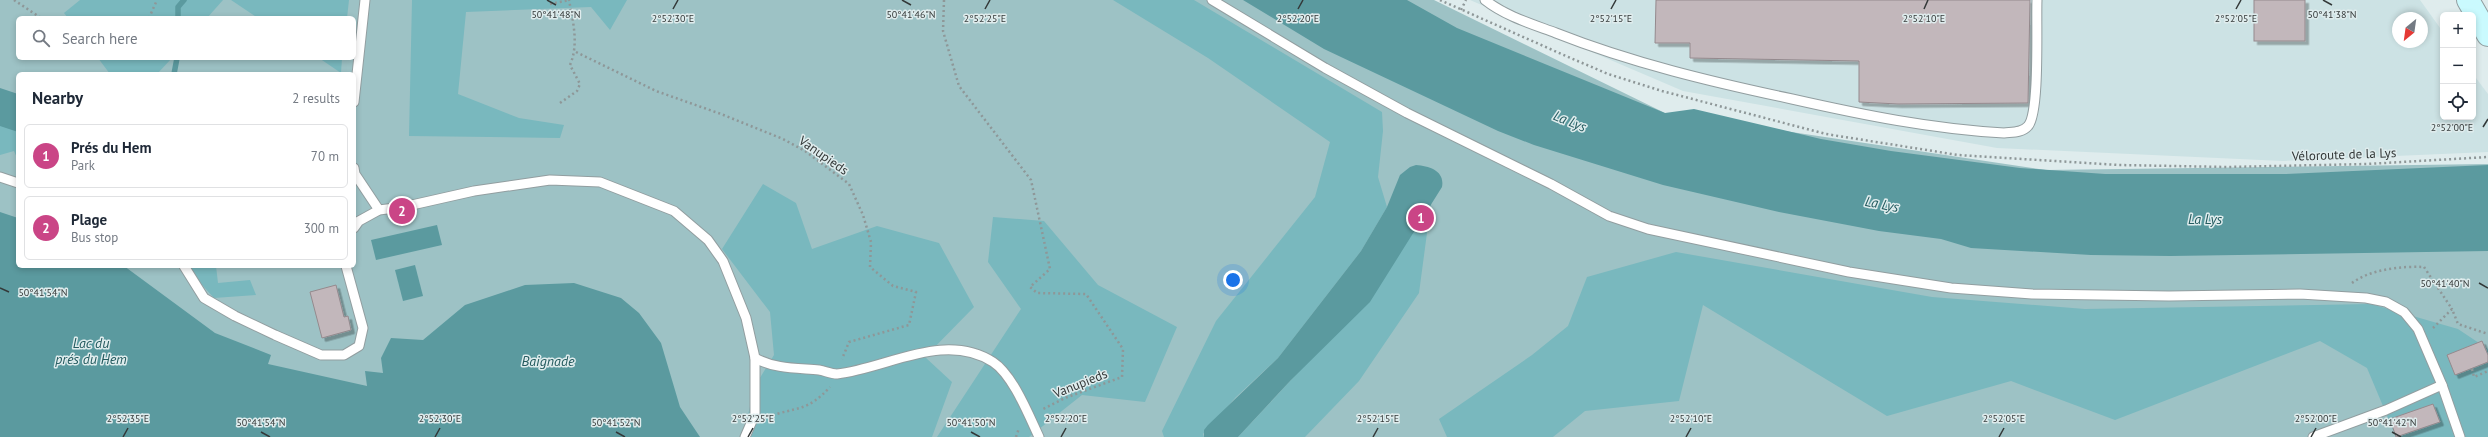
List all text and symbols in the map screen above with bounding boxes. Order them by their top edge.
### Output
text: 50°41'48"N [531,8,581,21]
text: 50°41'46"N [886,8,936,21]
text: 50°41'38"N [2307,8,2357,21]
text: 2°52'30"E [652,12,694,25]
text: 2°52'25"E [964,12,1006,25]
text: 2°52'20"E [1277,12,1319,25]
text: 2°52'15"E [1590,12,1632,25]
text: 2°52'10"E [1903,12,1945,25]
text: 2°52'05"E [2215,12,2257,25]
north arrow [2392,12,2428,48]
map controls [2440,12,2476,120]
button: + [2440,12,2476,48]
search box [16,16,356,60]
icon: search [30,27,52,49]
text: Search here [62,29,138,48]
button: − [2440,48,2476,84]
button: locate [2440,84,2476,120]
text: Nearby [32,87,83,109]
text: 2 results [292,90,340,107]
water label: La Lys [1551,106,1590,136]
text: 2°52'00"E [2431,121,2473,134]
street label: Vanupieds [795,132,852,179]
text: Prés du Hem [71,138,152,157]
street label: Véloroute de la Lys [2291,144,2397,165]
text: 1 [42,148,50,165]
text: 70 m [311,148,339,165]
text: Park [71,157,95,174]
water label: La Lys [1863,192,1901,216]
pin: 2 [389,196,415,226]
pin: 1 [1408,203,1434,233]
text: Plage [71,210,107,229]
water label: La Lys [2188,210,2223,228]
text: 2 [42,220,50,237]
text: 300 m [304,220,339,237]
text: Bus stop [71,229,118,246]
your location [1223,270,1243,290]
text: 50°41'40"N [2420,277,2470,290]
text: 50°41'54"N [18,286,68,299]
water label: Lac du prés du Hem [54,334,127,368]
water label: Baignade [521,352,575,370]
street label: Vanupieds [1050,365,1110,402]
text: 2°52'35"E [107,412,149,425]
text: 2°52'30"E [419,412,461,425]
text: 2°52'25"E [732,412,774,425]
text: 2°52'20"E [1045,412,1087,425]
text: 2°52'15"E [1357,412,1399,425]
text: 2°52'10"E [1670,412,1712,425]
text: 2°52'05"E [1983,412,2025,425]
text: 2°52'00"E [2295,412,2337,425]
text: 50°41'54"N [236,416,286,429]
text: 50°41'52"N [591,416,641,429]
text: 50°41'50"N [946,416,996,429]
text: 50°41'42"N [2367,416,2417,429]

